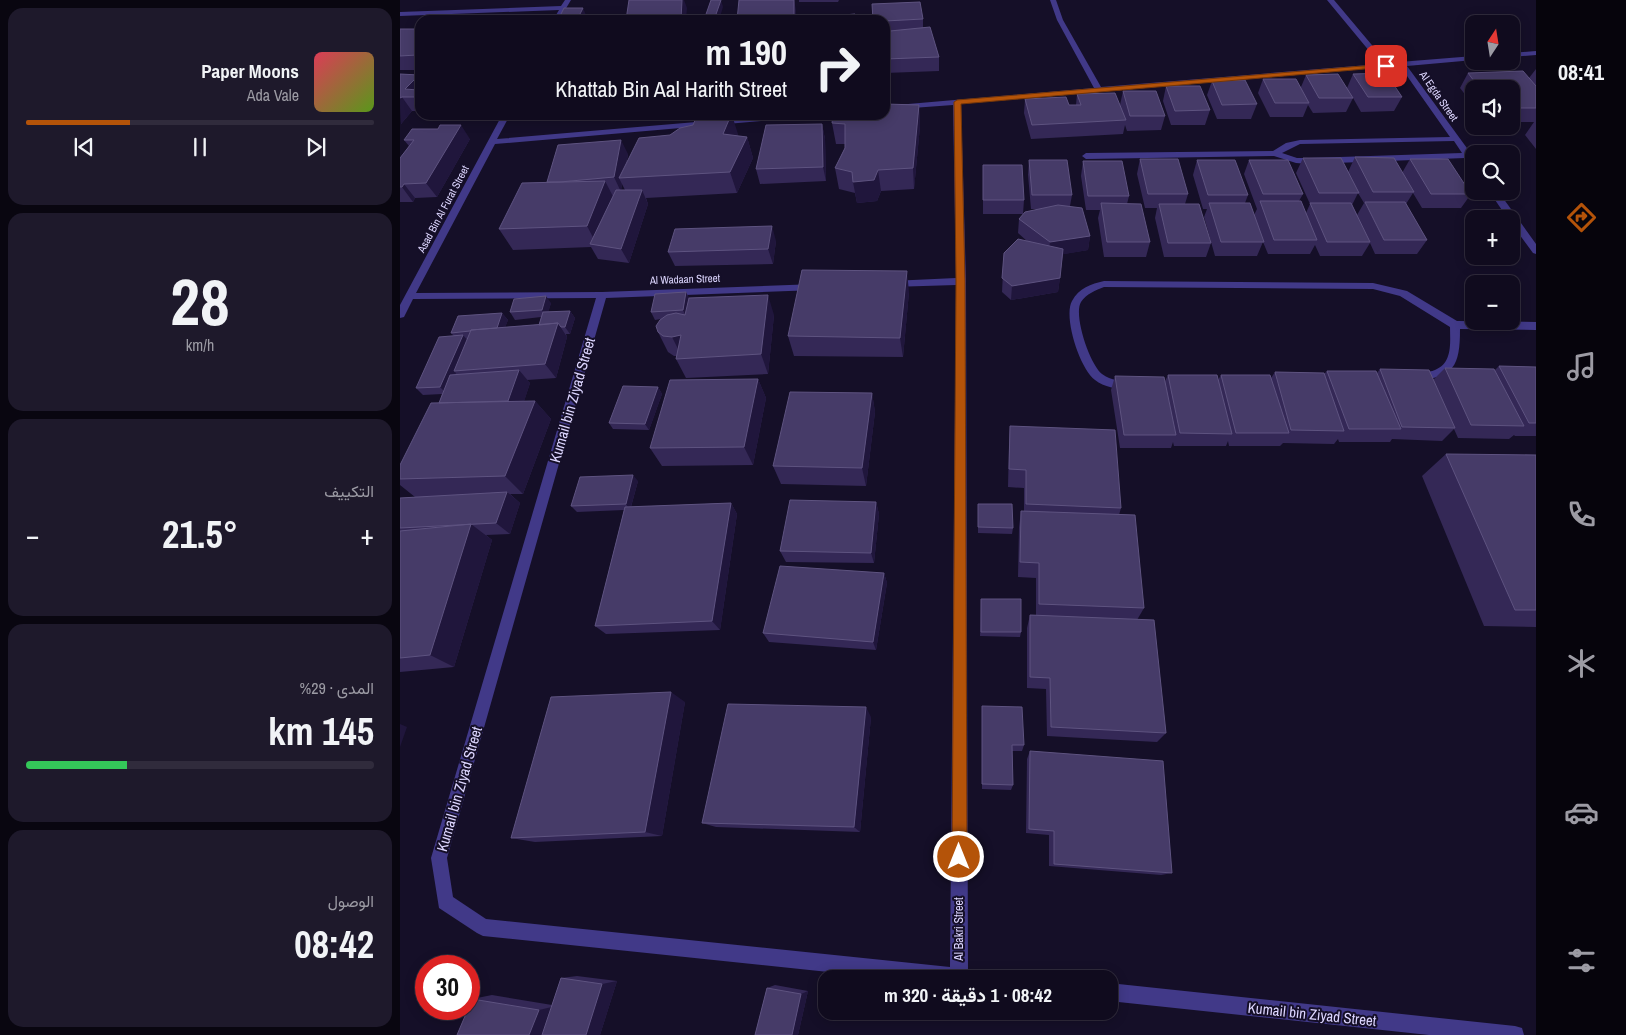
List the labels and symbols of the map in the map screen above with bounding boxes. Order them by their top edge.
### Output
north arrow [1465,15,1520,70]
pin [1365,45,1407,87]
street label: Al Egda Street [1416,67,1462,124]
street label: Asad Bin Al Furat Street [414,163,472,256]
street label: Al Wadaan Street [649,271,721,287]
street label: Kumail bin Ziyad Street [544,334,600,465]
street label: Kumail bin Ziyad Street [431,723,487,854]
position arrow [932,830,984,882]
street label: Al Bakri Street [951,897,967,962]
speed limit sign: 30 [415,955,480,1020]
street label: Kumail bin Ziyad Street [1247,997,1378,1031]

